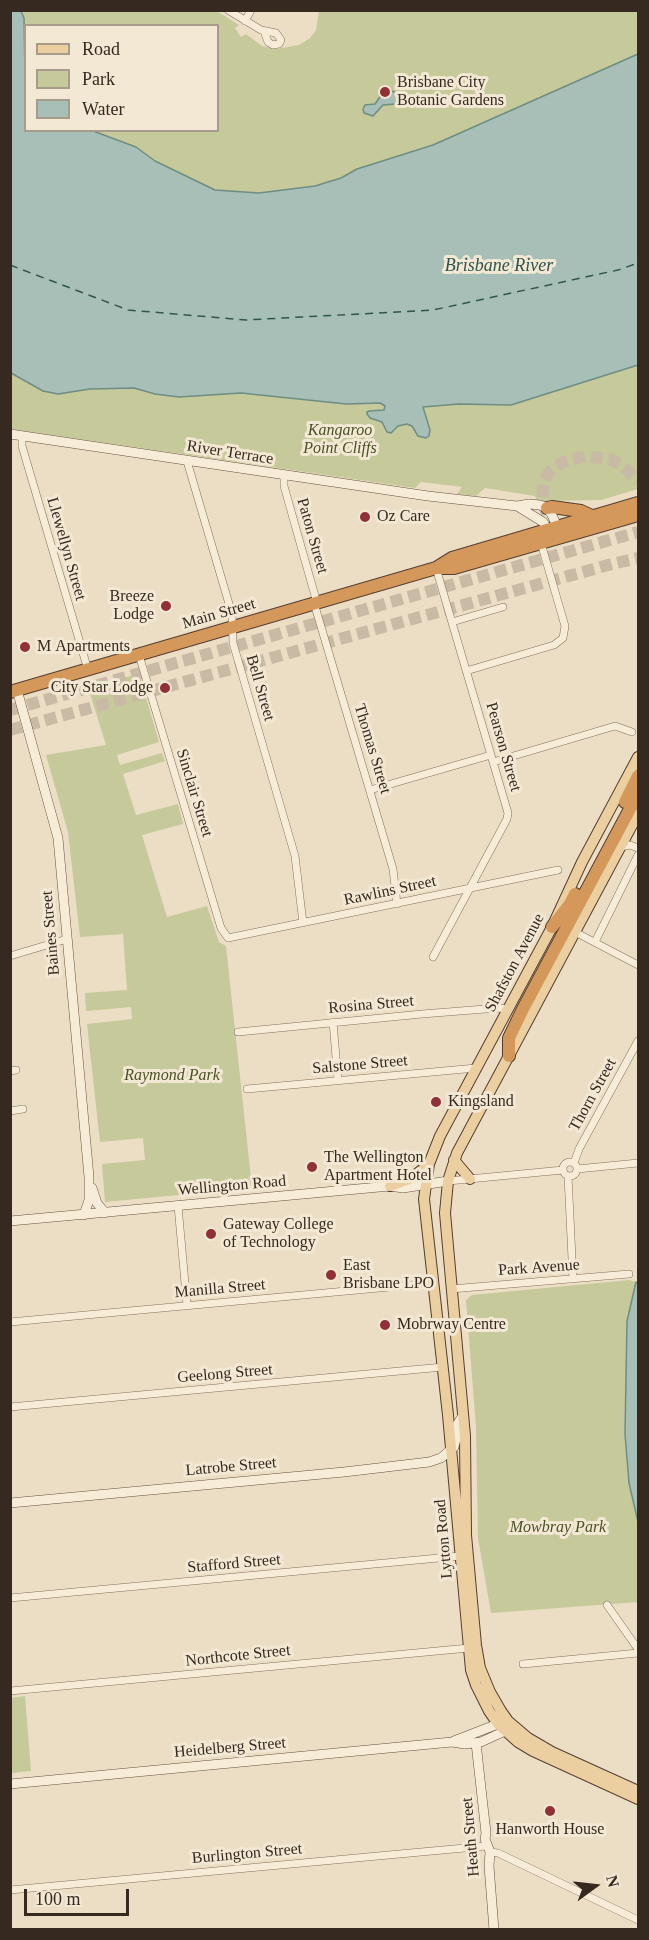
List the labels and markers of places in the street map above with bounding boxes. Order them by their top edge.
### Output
place label: Brisbane City Botanic Gardens [397,73,519,111]
marker: Brisbane City Botanic Gardens [378,85,392,99]
place label: Oz Care [377,507,434,527]
marker: Oz Care [358,510,372,524]
place label: Breeze Lodge [104,587,154,625]
marker: Breeze Lodge [159,599,173,613]
place label: M Apartments [37,637,141,657]
marker: M Apartments [18,640,32,654]
place label: City Star Lodge [41,678,153,698]
marker: City Star Lodge [158,681,172,695]
place label: Kingsland [448,1092,522,1112]
marker: Kingsland [429,1095,443,1109]
place label: The Wellington Apartment Hotel [324,1148,448,1186]
marker: The Wellington Apartment Hotel [305,1160,319,1174]
place label: Gateway College of Technology [223,1215,346,1253]
marker: Gateway College of Technology [204,1227,218,1241]
place label: East Brisbane LPO [343,1256,443,1294]
marker: East Brisbane LPO [324,1268,338,1282]
place label: Mobrway Centre [397,1315,519,1335]
marker: Mobrway Centre [378,1318,392,1332]
marker: Hanworth House [543,1804,557,1818]
place label: Hanworth House [487,1820,613,1840]

